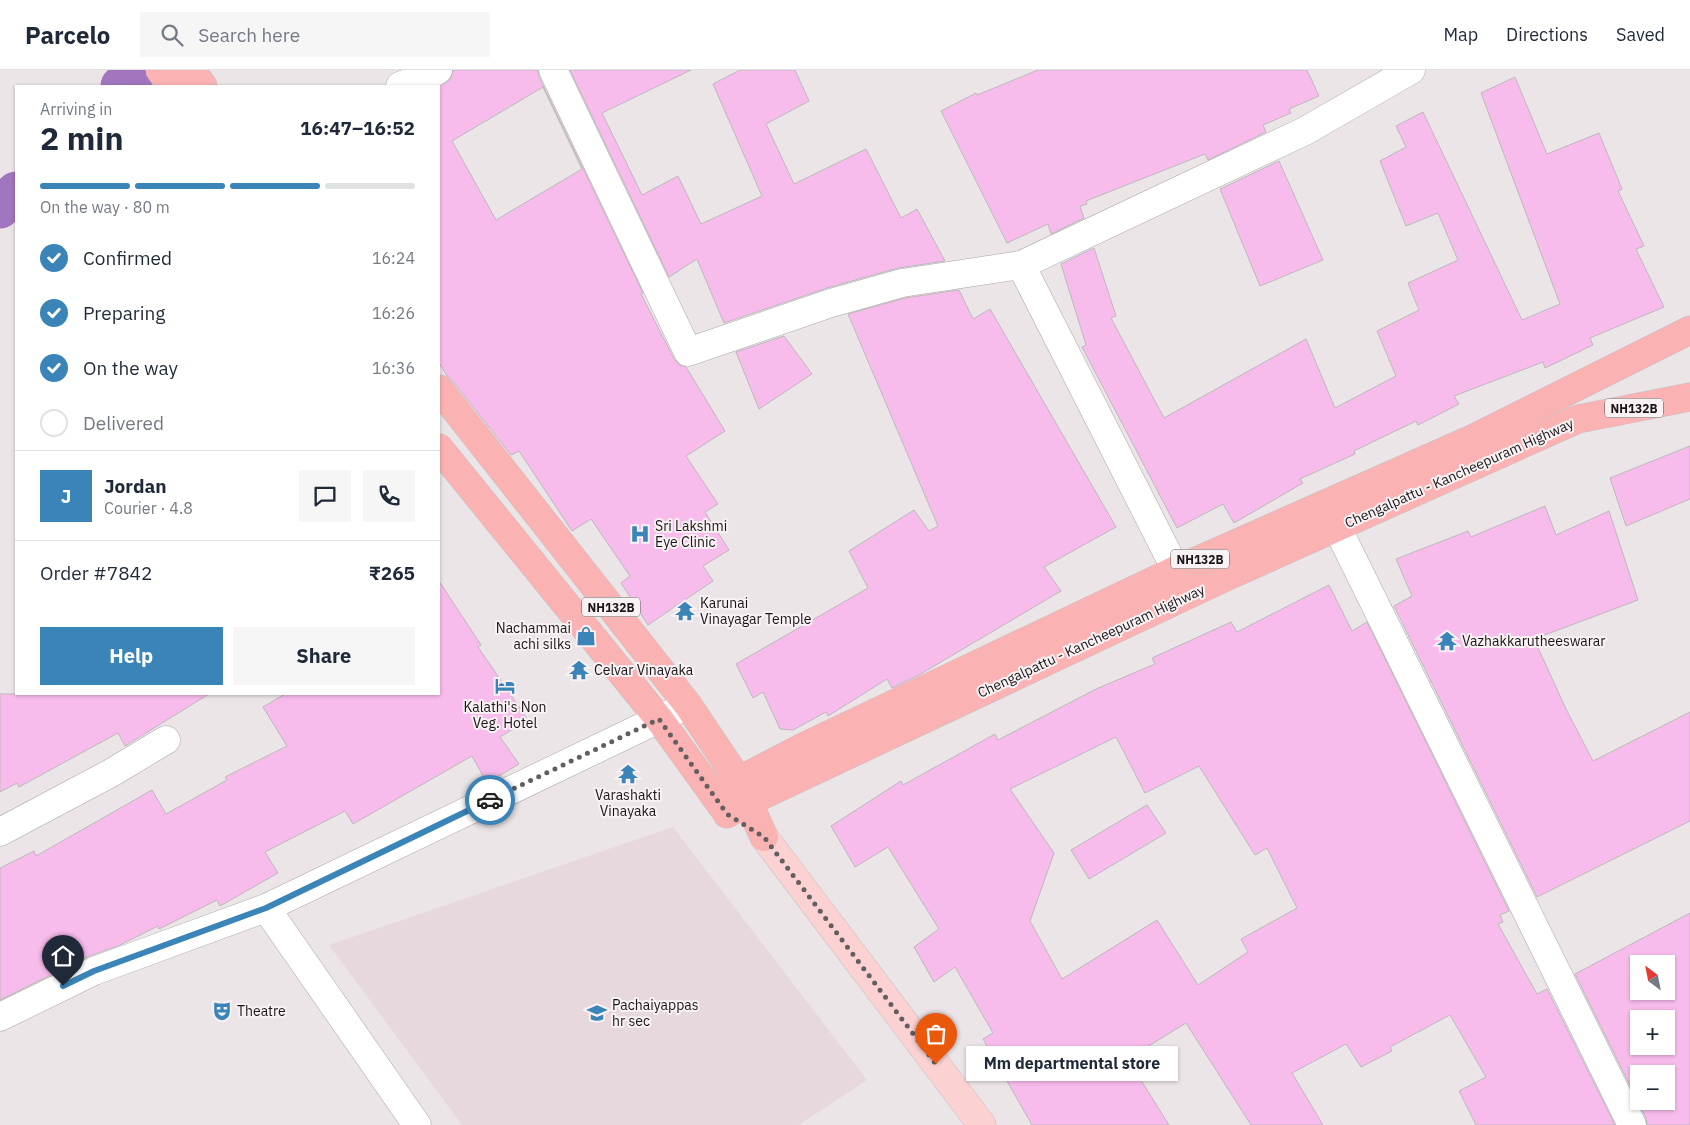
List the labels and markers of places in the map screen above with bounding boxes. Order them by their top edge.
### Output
place label: Sri Lakshmi Eye Clinic [655,517,727,551]
hospital icon: Sri Lakshmi Eye Clinic [629,523,651,545]
place label: Karunai Vinayagar Temple [700,594,812,628]
temple icon: Karunai Vinayagar Temple [674,600,696,622]
place label: Nachammai achi silks [496,619,571,653]
shop icon: Nachammai achi silks [575,625,597,647]
temple icon: Vazhakkarutheeswarar [1436,630,1458,652]
place label: Vazhakkarutheeswarar [1462,632,1606,650]
temple icon: Celvar Vinayaka [568,659,590,681]
place label: Celvar Vinayaka [594,661,694,679]
hotel icon: Kalathi's Non Veg. Hotel [494,675,516,697]
place label: Kalathi's Non Veg. Hotel [464,698,547,732]
temple icon: Varashakti Vinayaka [617,763,639,785]
place label: Varashakti Vinayaka [595,786,661,820]
pin [42,935,84,986]
place label: Pachaiyappas hr sec [612,996,699,1030]
theatre icon: Theatre [211,1000,233,1022]
place label: Theatre [237,1002,286,1020]
school or university icon: Pachaiyappas hr sec [586,1002,608,1024]
pin [915,1013,957,1064]
callout: Mm departmental store [966,1046,1178,1082]

